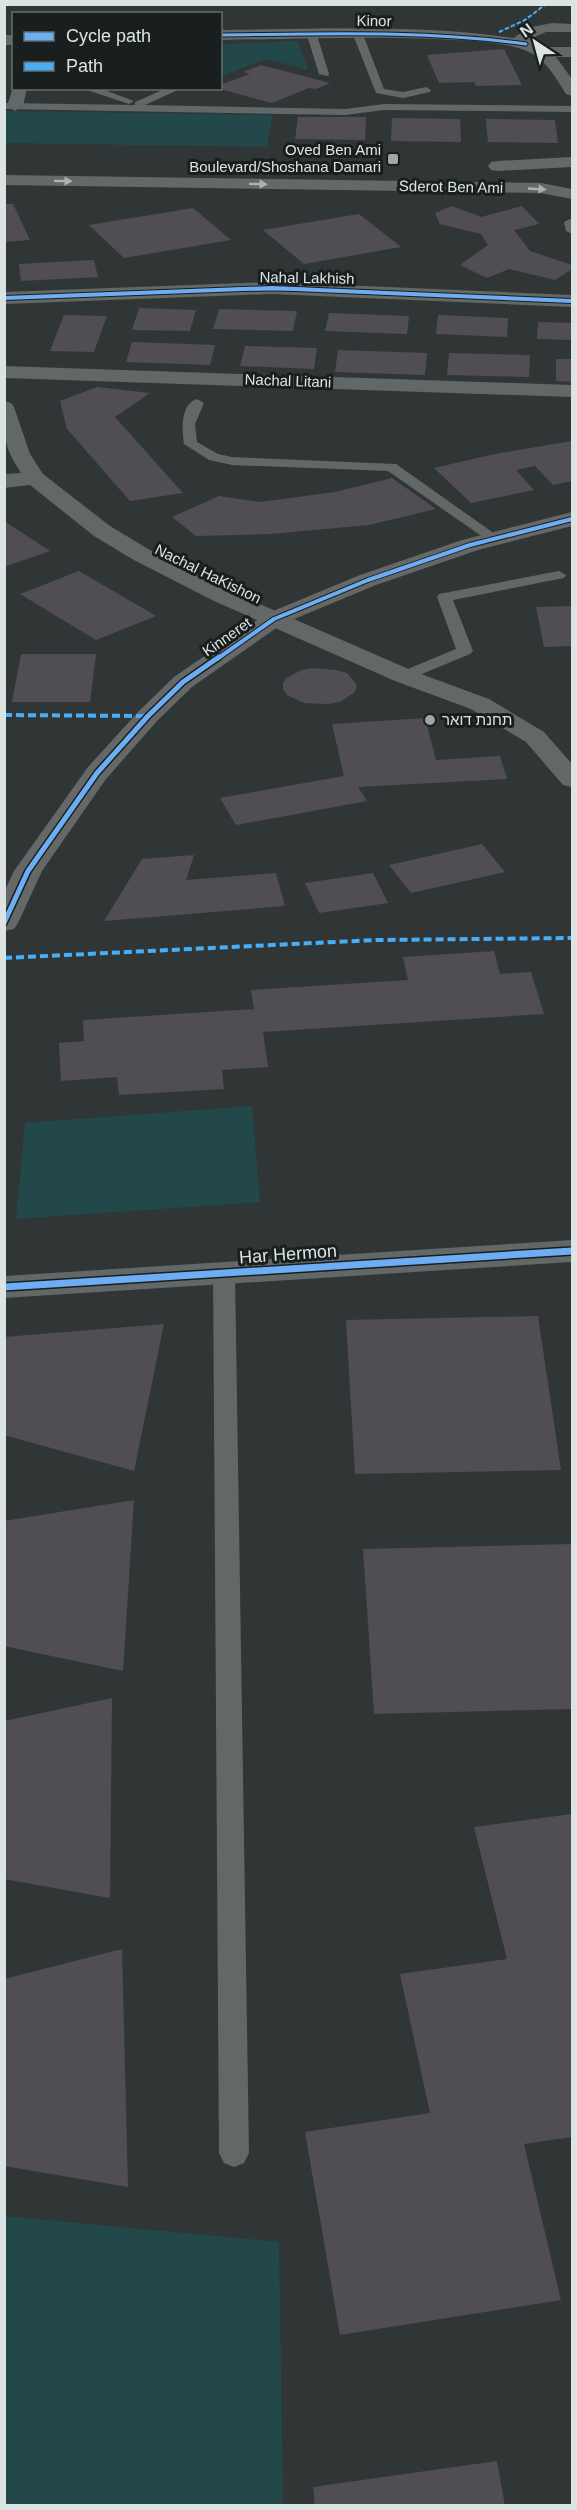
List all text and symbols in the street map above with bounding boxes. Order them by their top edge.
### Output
legend [12,12,222,90]
street label: Kinor [356,12,392,29]
north arrow [505,12,565,72]
text: N [517,20,536,41]
text: Cycle path [66,26,151,46]
text: Path [66,56,103,76]
place label: Oved Ben Ami Boulevard/Shoshana Damari [189,141,381,175]
marker: Oved Ben Ami Boulevard/Shoshana Damari [386,152,400,166]
one-way arrow [53,176,72,185]
street label: Sderot Ben Ami [399,177,503,196]
one-way arrow [248,179,267,188]
one-way arrow [527,184,546,193]
street label: Nahal Lakhish [259,268,355,287]
street label: Nachal Litani [244,370,332,391]
street label: Nachal HaKishon [152,541,264,607]
street label: Kinneret [199,613,255,660]
place label: תחנת דואר [442,711,512,728]
marker: תחנת דואר [423,713,437,727]
street label: Har Hermon [238,1241,338,1267]

